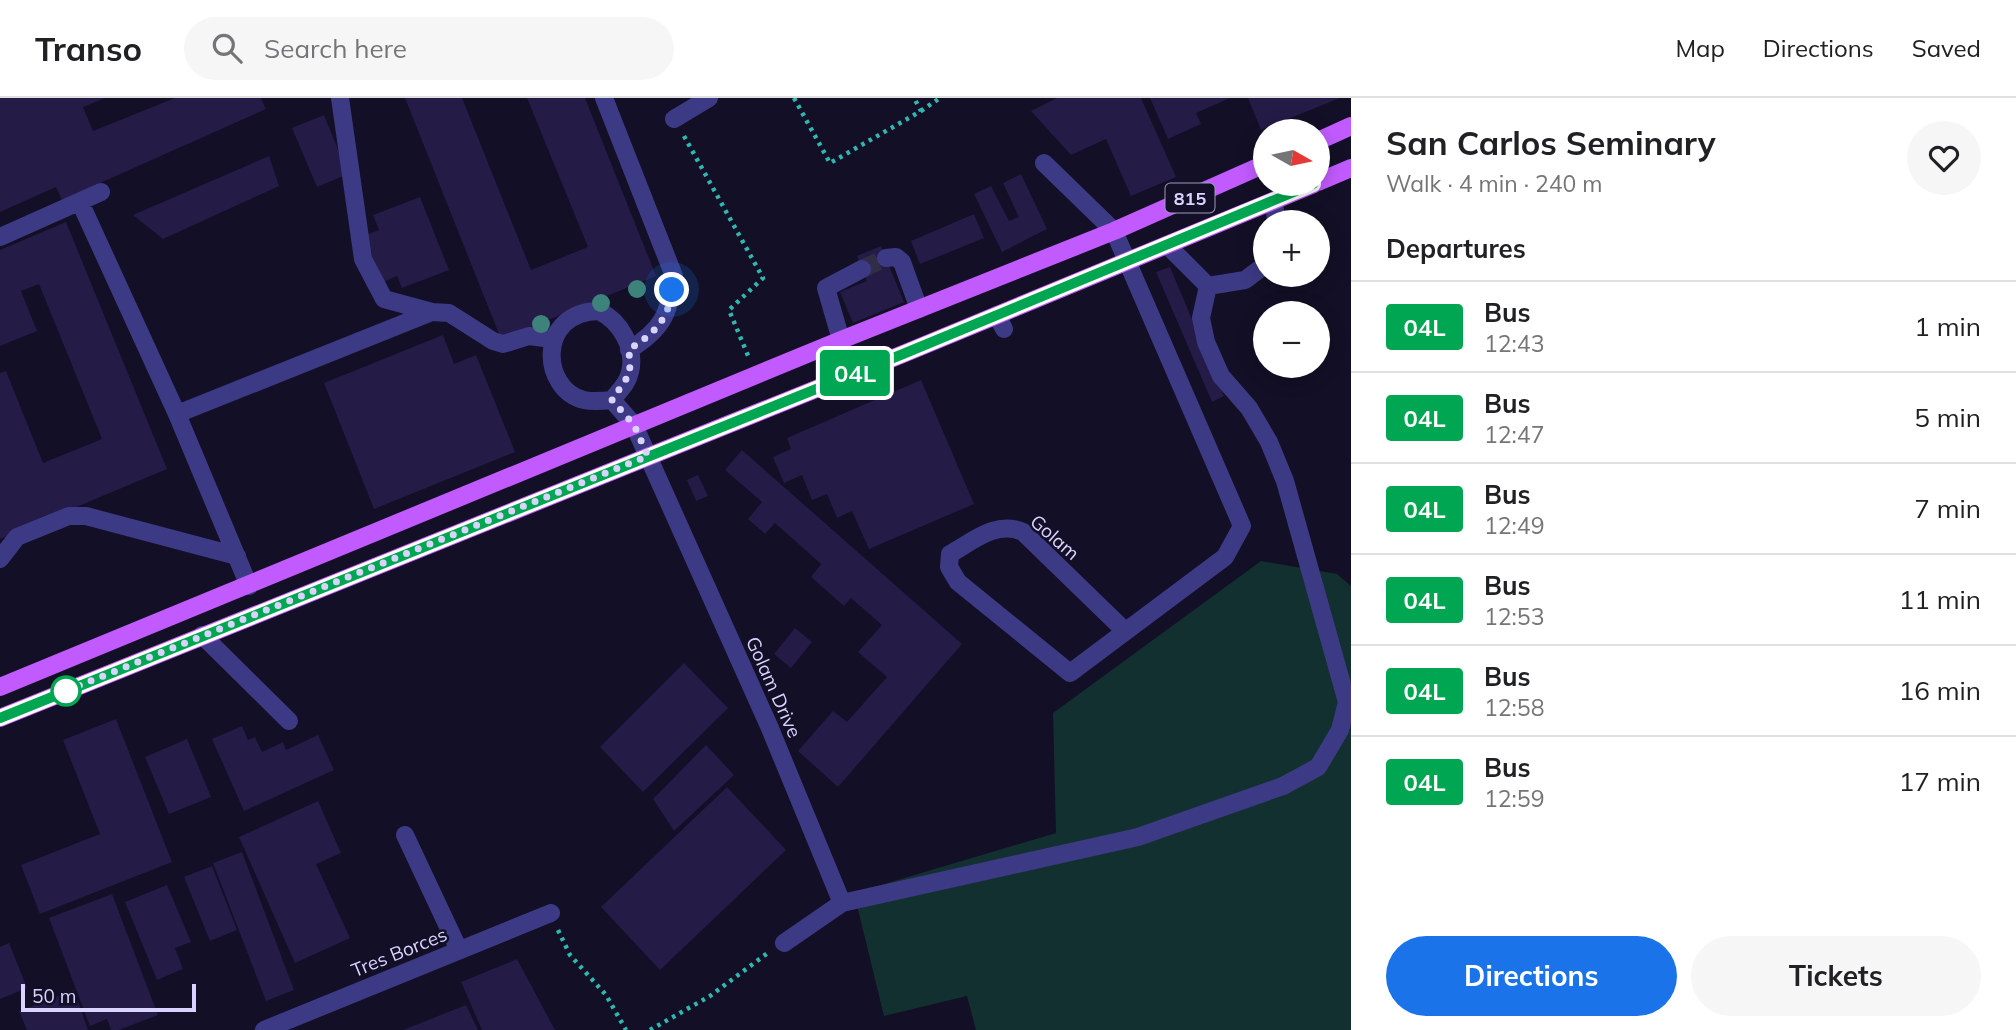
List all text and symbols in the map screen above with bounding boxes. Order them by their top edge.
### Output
search box [184,17,674,80]
text: Transo [35,28,142,69]
icon: search [208,29,246,67]
text: Search here [264,32,407,65]
text: Map [1675,33,1725,63]
text: Directions [1763,33,1874,63]
text: Saved [1912,33,1981,63]
north arrow [1253,119,1330,196]
map controls [1253,119,1330,378]
button: heart [1907,121,1981,195]
text: San Carlos Seminary [1386,122,1716,163]
text: Walk · 4 min · 240 m [1386,169,1603,198]
road number: 815 [1166,184,1214,212]
button: + [1253,210,1330,287]
text: Departures [1386,232,1526,265]
your location [654,272,689,307]
text: Bus [1484,296,1530,329]
button: − [1253,301,1330,378]
text: 1 min [1914,310,1981,343]
text: 04L [1403,312,1446,342]
text: 12:43 [1484,329,1544,358]
line badge: 04L [815,350,895,396]
text: 04L [834,358,876,388]
text: Bus [1484,387,1530,420]
text: 5 min [1914,401,1981,434]
text: 04L [1403,403,1446,433]
text: 12:47 [1484,420,1544,449]
text: Bus [1484,478,1530,511]
text: 7 min [1914,492,1981,525]
text: 04L [1403,494,1446,524]
street label: Golam [1025,509,1085,565]
text: 12:49 [1484,511,1544,540]
text: Bus [1484,569,1530,602]
text: 11 min [1899,583,1981,616]
text: 04L [1403,585,1446,615]
text: 12:53 [1484,602,1544,631]
street label: Golam Drive [741,633,807,741]
text: Bus [1484,660,1530,693]
text: 16 min [1899,674,1981,707]
unlabelled marker [51,676,81,706]
text: 04L [1403,676,1446,706]
text: 12:58 [1484,693,1544,722]
text: Bus [1484,751,1530,784]
text: 17 min [1899,765,1981,798]
text: 04L [1403,767,1446,797]
text: 12:59 [1484,784,1544,813]
street label: Tres Borces [348,922,450,982]
button: Directions [1386,936,1677,1016]
button: Tickets [1691,936,1981,1016]
scale bar [21,981,196,1013]
text: 50 m [32,984,76,1008]

